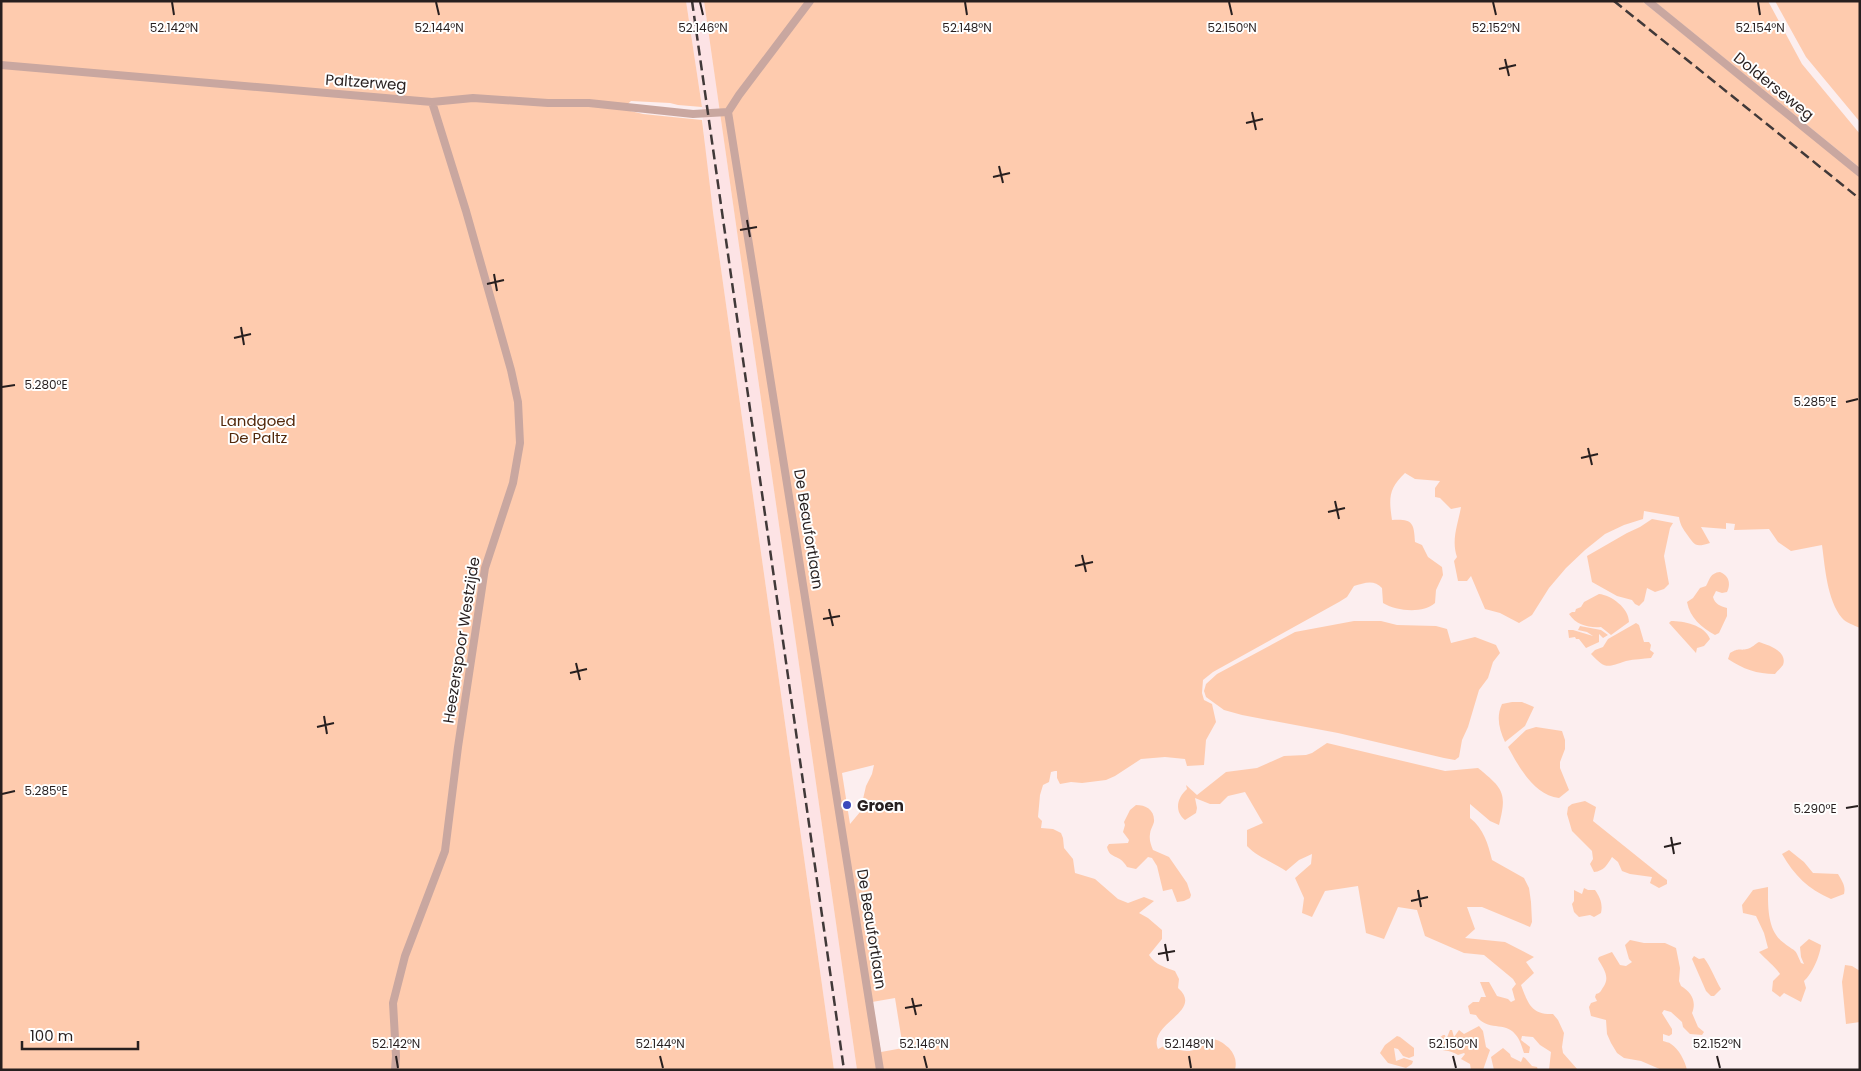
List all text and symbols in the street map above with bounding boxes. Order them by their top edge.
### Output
text: 52.142°N [150,19,198,36]
text: 52.144°N [414,19,464,36]
text: 52.146°N [678,19,728,36]
text: 52.148°N [942,19,992,36]
text: 52.150°N [1207,19,1257,36]
text: 52.152°N [1472,19,1520,36]
text: 52.154°N [1735,19,1785,36]
street label: Dolderseweg [1729,47,1819,125]
street label: Paltzerweg [325,69,407,95]
text: 5.280°E [24,376,68,393]
text: 5.285°E [1793,393,1837,410]
park label: Landgoed De Paltz [220,410,296,448]
street label: De Beaufortlaan [789,467,829,591]
street label: Heezerspoor Westzijde [437,555,485,725]
text: 5.285°E [24,782,68,799]
place label: Groen [857,795,904,816]
marker: Groen [841,799,853,811]
text: 5.290°E [1793,800,1837,817]
street label: De Beaufortlaan [852,867,892,991]
scale bar [22,1018,139,1050]
text: 100 m [30,1025,73,1046]
text: 52.142°N [372,1035,420,1052]
text: 52.144°N [635,1035,685,1052]
text: 52.146°N [899,1035,949,1052]
text: 52.148°N [1164,1035,1214,1052]
text: 52.150°N [1428,1035,1478,1052]
text: 52.152°N [1693,1035,1741,1052]

